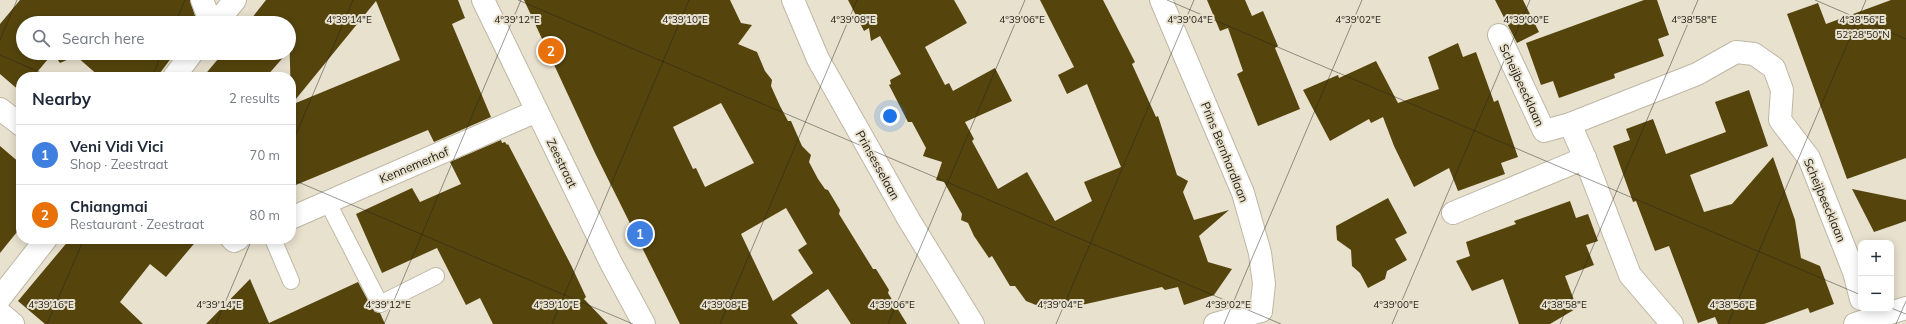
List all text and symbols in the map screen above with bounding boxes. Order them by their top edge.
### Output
text: 4°39'14"E [326,13,372,26]
text: 4°39'12"E [494,13,540,26]
text: 4°39'10"E [662,13,708,26]
text: 4°39'08"E [830,13,876,26]
text: 4°39'06"E [999,13,1045,26]
text: 4°39'04"E [1167,13,1213,26]
text: 4°39'02"E [1335,13,1381,26]
text: 4°39'00"E [1503,13,1549,26]
text: 4°38'58"E [1671,13,1717,26]
text: 4°38'56"E [1839,13,1885,26]
search box [16,16,296,60]
icon: search [30,27,52,49]
text: 52°28'50"N [1836,28,1890,41]
text: Search here [62,29,144,48]
pin: 2 [538,36,564,66]
street label: Scheijbeecklaan [1496,41,1548,129]
text: Nearby [32,88,91,109]
text: 2 results [229,90,280,106]
street label: Prins Bernhardlaan [1198,100,1252,204]
your location [880,106,900,126]
street label: Prinsesselaan [853,128,903,202]
street label: Zeestraat [544,136,580,190]
text: Veni Vidi Vici [70,137,163,156]
street label: Kennemerhof [377,143,452,186]
text: 1 [41,147,49,163]
text: 70 m [250,147,280,163]
text: Shop · Zeestraat [70,156,168,172]
street label: Scheijbeecklaan [1801,156,1849,244]
text: Chiangmai [70,197,148,216]
text: 2 [41,207,49,223]
text: 80 m [250,207,280,223]
text: Restaurant · Zeestraat [70,216,204,232]
pin: 1 [627,219,653,249]
map controls [1858,240,1894,312]
button: + [1858,240,1894,276]
button: − [1858,276,1894,312]
text: 4°39'16"E [28,298,74,311]
text: 4°39'14"E [196,298,242,311]
text: 4°39'12"E [365,298,411,311]
text: 4°39'10"E [533,298,579,311]
text: 4°39'08"E [701,298,747,311]
text: 4°39'06"E [869,298,915,311]
text: 4°39'04"E [1037,298,1083,311]
text: 4°39'02"E [1205,298,1251,311]
text: 4°39'00"E [1373,298,1419,311]
text: 4°38'58"E [1541,298,1587,311]
text: 4°38'56"E [1709,298,1755,311]

